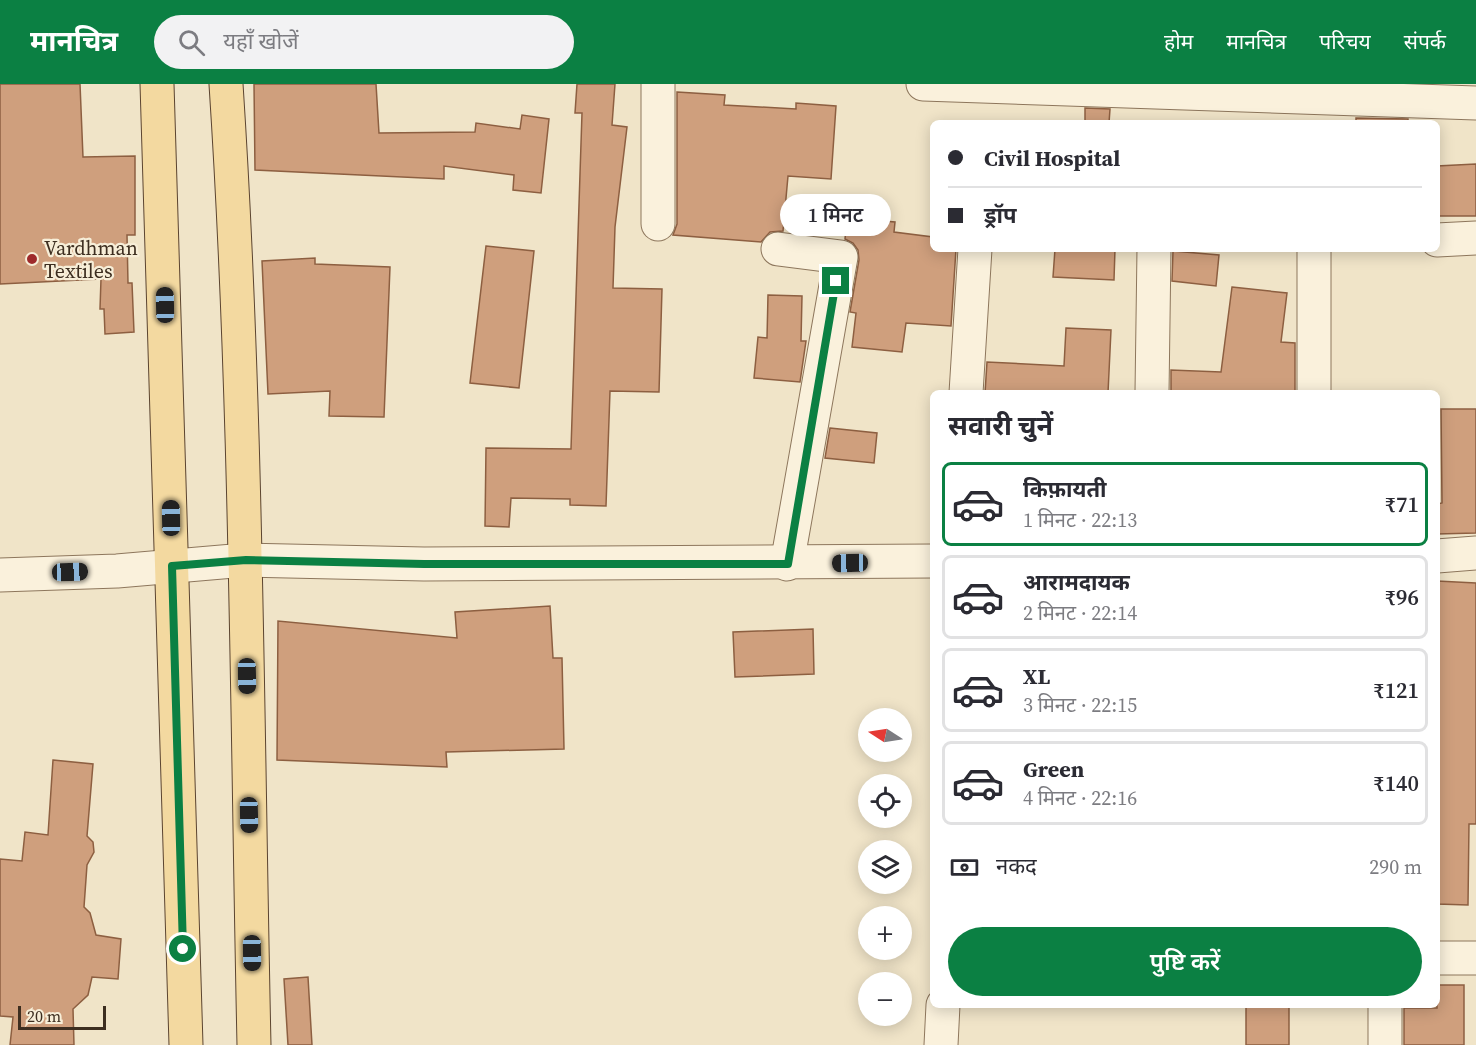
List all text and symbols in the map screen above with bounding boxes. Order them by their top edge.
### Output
search box [154,15,574,69]
text: मानचित्र [30,22,118,60]
icon: search [175,26,208,59]
text: यहाँ खोजें [223,26,299,56]
text: होम [1164,27,1193,56]
text: मानचित्र [1226,27,1286,56]
text: परिचय [1319,27,1371,56]
text: संपर्क [1404,27,1446,56]
text: Civil Hospital [984,143,1120,173]
callout: 1 मिनट [780,194,892,236]
text: ड्रॉप [984,200,1017,230]
text: 1 मिनट [808,201,863,229]
place label: Vardhman Textiles [44,234,138,285]
marker: Vardhman Textiles [25,252,39,266]
route end [822,267,849,294]
car [156,287,174,323]
text: सवारी चुनें [948,407,1053,444]
text: किफ़ायती [1023,474,1107,504]
icon: car [951,477,1005,531]
text: ₹71 [1385,489,1419,519]
car [162,500,180,536]
text: 1 मिनट · 22:13 [1023,506,1137,534]
car [832,554,868,572]
car [52,562,88,582]
text: आरामदायक [1023,567,1130,597]
icon: car [951,570,1005,624]
text: ₹96 [1385,582,1419,612]
text: 2 मिनट · 22:14 [1023,599,1137,627]
car [238,658,256,694]
text: XL [1023,661,1050,691]
icon: car [951,663,1005,717]
text: ₹121 [1373,675,1419,705]
text: 3 मिनट · 22:15 [1023,691,1137,719]
north arrow [858,708,912,762]
map controls [858,708,912,1026]
text: Green [1023,754,1084,784]
icon: car [951,756,1005,810]
text: ₹140 [1373,768,1419,798]
button: locate [858,774,912,828]
text: 4 मिनट · 22:16 [1023,784,1137,812]
car [240,797,258,833]
button: layers [858,840,912,894]
icon: cash [948,851,981,884]
text: नकद [996,851,1037,881]
text: 290 m [1369,853,1422,881]
button: + [858,906,912,960]
button: पुष्टि करें [948,927,1422,996]
route start [169,935,196,962]
car [243,935,261,971]
button: − [858,972,912,1026]
scale bar [18,1003,106,1030]
text: 20 m [27,1005,61,1027]

